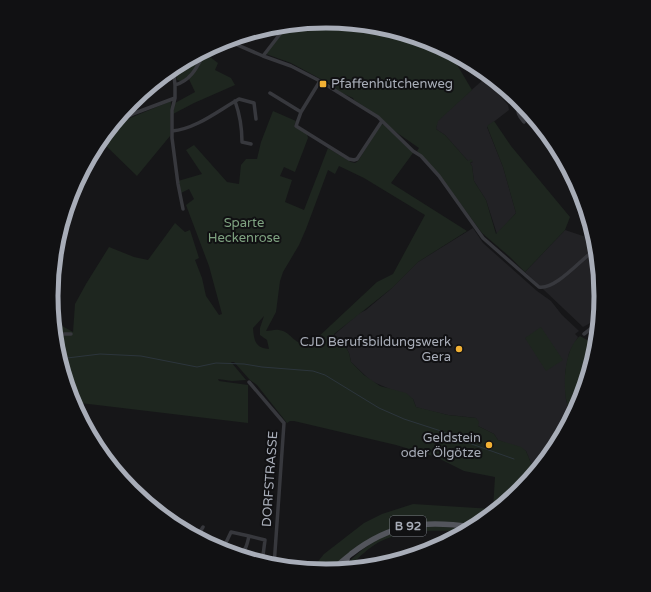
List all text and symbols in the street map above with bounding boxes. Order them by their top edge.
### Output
place label: Pfaffenhütchenweg [331,76,453,92]
marker: Pfaffenhütchenweg [318,79,328,89]
park label: Sparte Heckenrose [208,215,280,246]
place label: CJD Berufsbildungswerk Gera [300,334,451,365]
marker: CJD Berufsbildungswerk Gera [454,344,464,354]
street label: DORFSTRASSE [259,430,281,528]
place label: Geldstein oder Ölgötze [401,430,481,461]
marker: Geldstein oder Ölgötze [484,440,494,450]
road number: B 92 [390,516,426,536]

